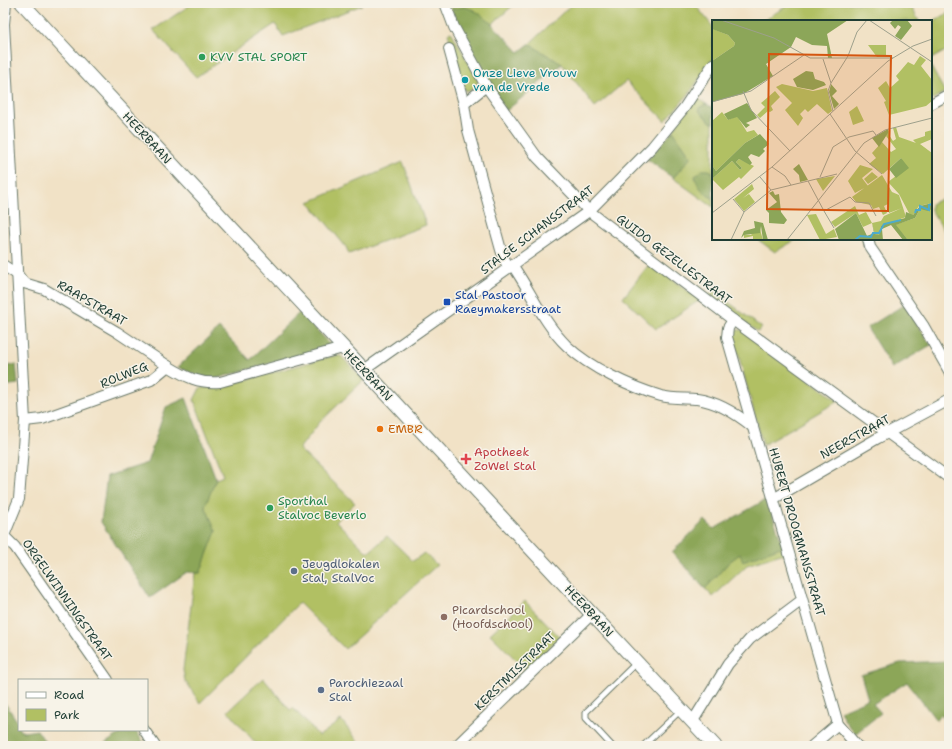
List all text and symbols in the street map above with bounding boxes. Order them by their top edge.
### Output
inset map [712,20,932,240]
place label: KVV STAL SPORT [210,49,308,65]
marker: KVV STAL SPORT [197,52,207,62]
place label: Onze Lieve Vrouw van de Vrede [473,65,578,95]
marker: Onze Lieve Vrouw van de Vrede [460,75,470,85]
street label: HEERBAAN [119,109,175,167]
street label: STALSE SCHANSSTRAAT [477,182,597,278]
street label: GUIDO GEZELLESTRAAT [613,210,735,308]
street label: RAAPSTRAAT [54,277,130,330]
place label: Stal Pastoor Raeymakersstraat [455,287,561,317]
marker: Stal Pastoor Raeymakersstraat [442,297,452,307]
street label: HEERBAAN [340,346,396,404]
street label: ROLWEG [98,358,150,392]
street label: NEERSTRAAT [817,411,893,463]
place label: EMBR [388,421,423,437]
marker: EMBR [375,424,385,434]
place label: Apotheek ZoWel Stal [474,444,536,474]
street label: HUBERT DROOGMANSSTRAAT [765,446,829,619]
marker: Apotheek ZoWel Stal [461,454,471,464]
place label: Sporthal Stalvoc Beverlo [278,493,366,523]
marker: Sporthal Stalvoc Beverlo [265,503,275,513]
street label: ORGELWINNINGSTRAAT [19,536,116,665]
place label: Jeugdlokalen Stal, StalVoc [302,556,380,586]
marker: Jeugdlokalen Stal, StalVoc [289,566,299,576]
street label: HEERBAAN [561,582,617,640]
place label: Picardschool (Hoofdschool) [452,602,533,632]
marker: Picardschool (Hoofdschool) [439,612,449,622]
street label: KERSTMISSTRAAT [471,628,559,714]
place label: Parochiezaal Stal [329,675,404,705]
legend [18,679,148,731]
marker: Parochiezaal Stal [316,685,326,695]
text: Road [54,687,85,703]
text: Park [54,707,80,723]

